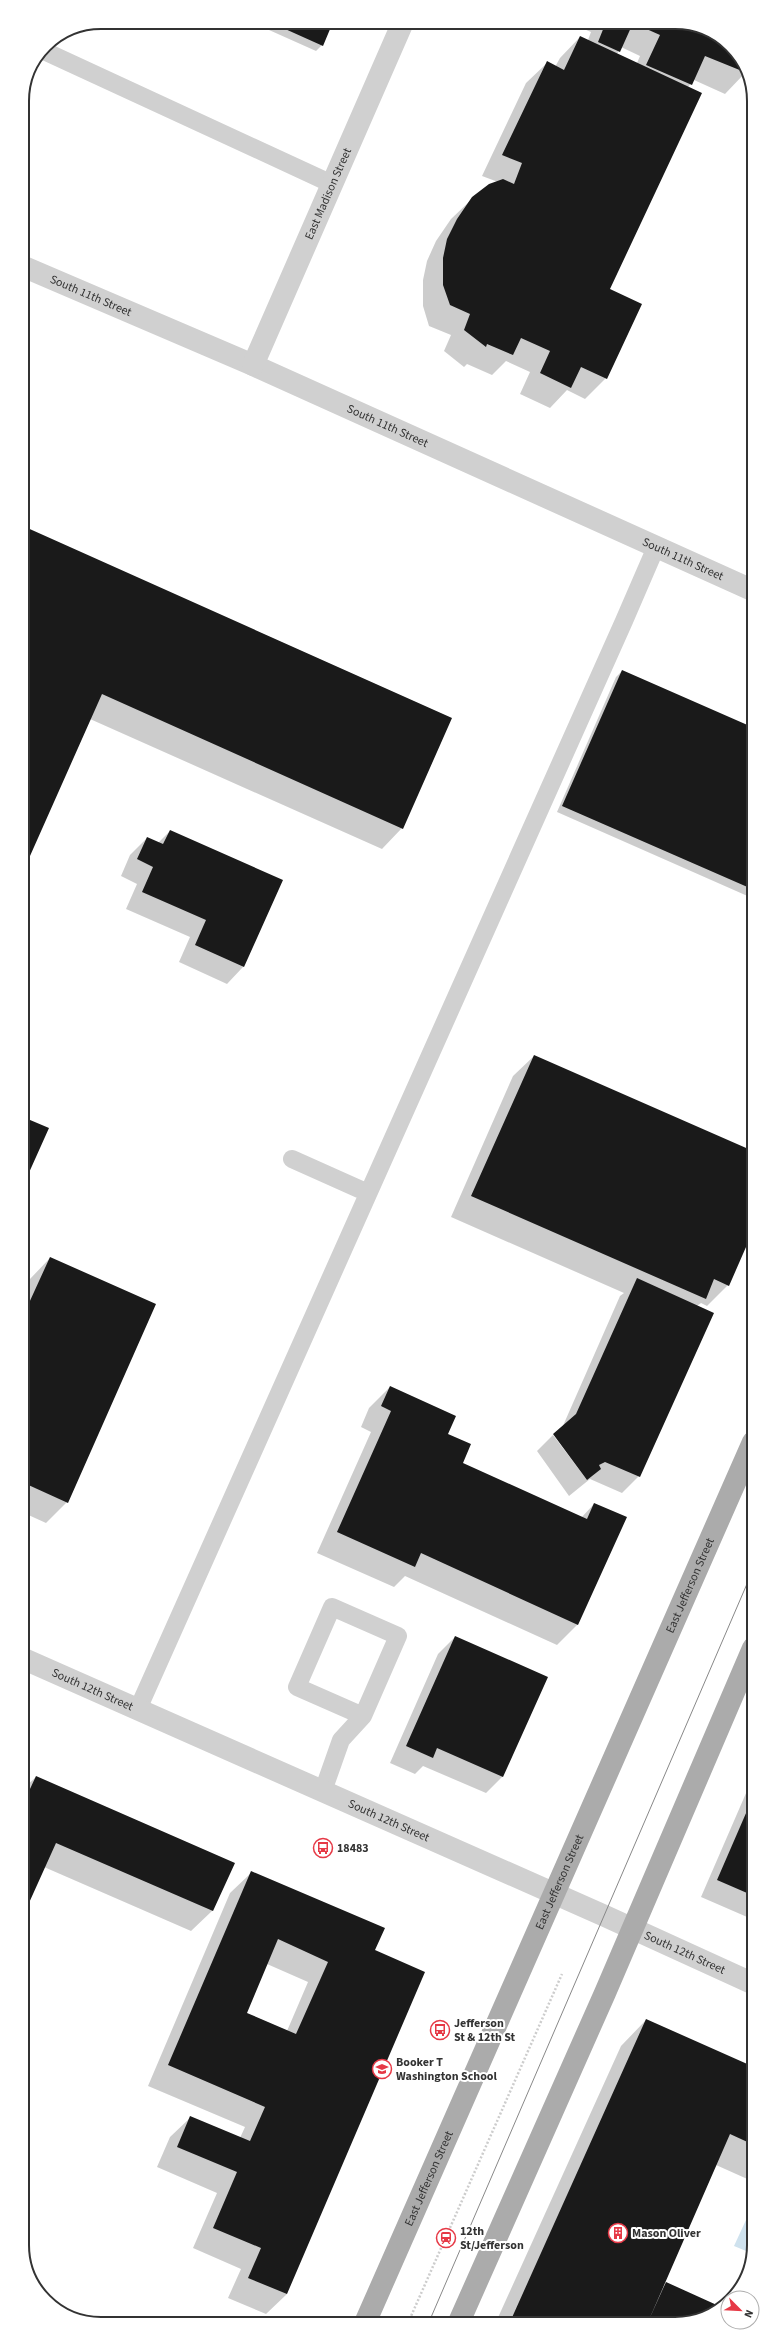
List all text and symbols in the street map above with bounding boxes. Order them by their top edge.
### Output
street label: East Madison Street [301,145,356,242]
street label: South 11th Street [47,271,134,321]
street label: South 11th Street [344,400,431,452]
street label: South 11th Street [639,534,726,585]
street label: East Jefferson Street [662,1535,719,1636]
street label: South 12th Street [49,1664,136,1715]
street label: South 12th Street [345,1795,432,1846]
street label: East Jefferson Street [531,1832,588,1933]
bus stop icon: 18483 [312,1837,334,1859]
place label: 18483 [337,1840,369,1857]
street label: South 12th Street [641,1927,728,1979]
place label: Jefferson St & 12th St [454,2015,516,2046]
bus stop icon: Jefferson St & 12th St [429,2019,451,2041]
place label: Booker T Washington School [396,2054,497,2085]
school or university icon: Booker T Washington School [371,2058,393,2080]
street label: East Jefferson Street [401,2128,458,2229]
building icon: Mason Oliver [607,2222,629,2244]
place label: 12th St/Jefferson [460,2223,524,2254]
place label: Mason Oliver [632,2225,701,2242]
station icon: 12th St/Jefferson [435,2227,457,2249]
north arrow [720,2290,760,2330]
text: N [740,2307,757,2320]

